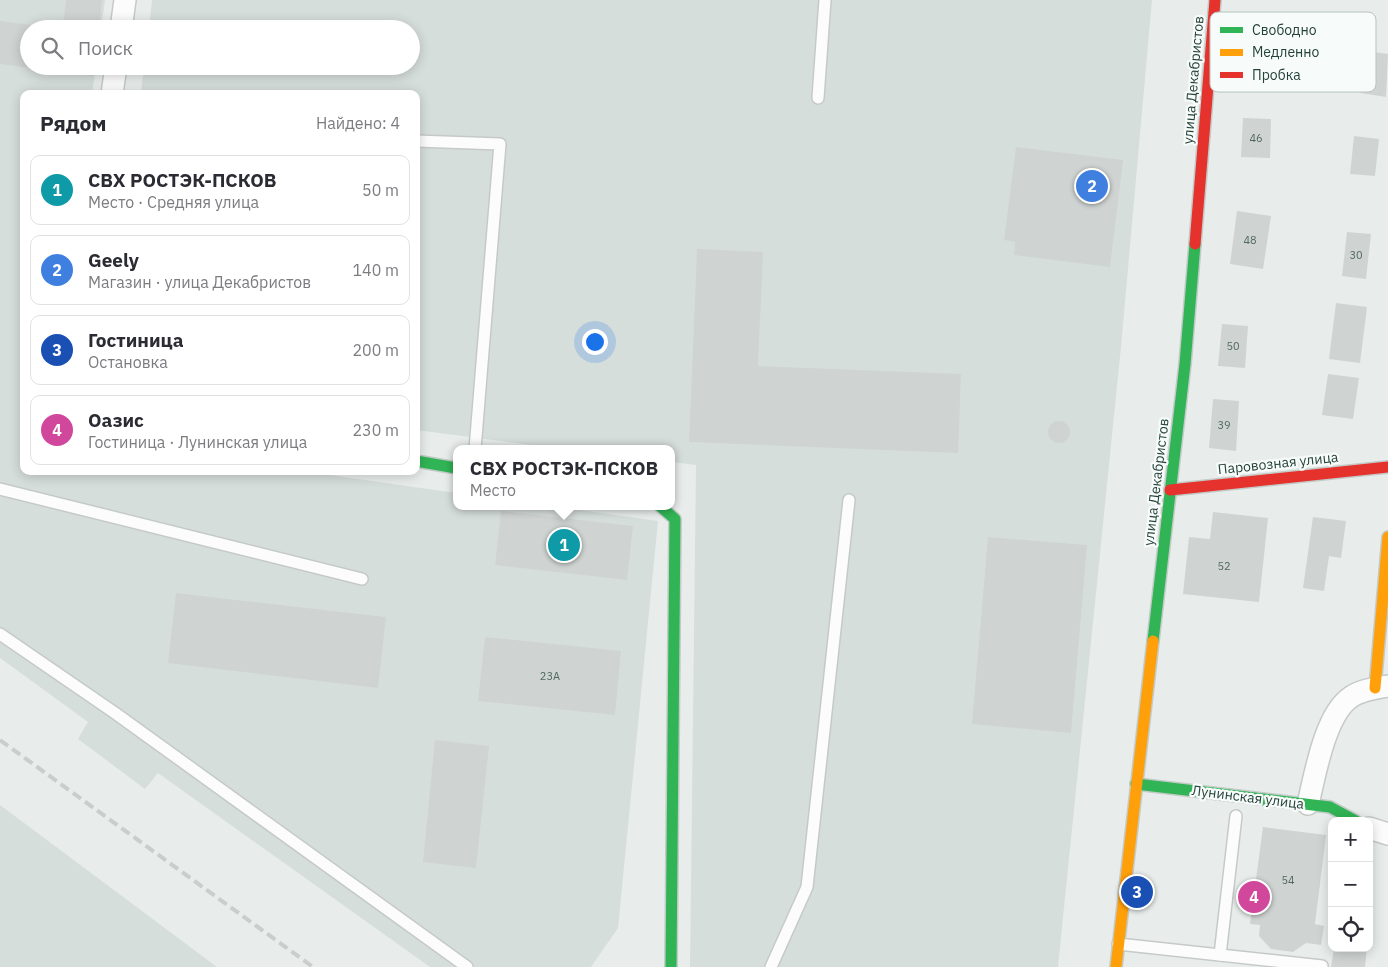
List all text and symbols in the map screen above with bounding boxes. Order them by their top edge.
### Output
legend [1210,12,1376,92]
street label: улица Декабристов [1178,15,1208,145]
search box [20,20,420,75]
text: Свободно [1252,21,1317,39]
icon: search [38,34,66,62]
text: Поиск [78,36,133,60]
text: Медленно [1252,43,1320,61]
text: Пробка [1252,66,1301,84]
text: Рядом [40,109,107,137]
text: Найдено: 4 [316,113,400,133]
house number: 46 [1249,131,1263,145]
pin: 2 [1076,167,1108,205]
text: СВХ РОСТЭК-ПСКОВ [88,168,276,192]
text: 1 [52,180,62,200]
text: 50 m [362,180,399,200]
text: Место · Средняя улица [88,192,259,212]
house number: 48 [1243,233,1257,247]
text: Geely [88,248,139,272]
house number: 30 [1349,248,1363,262]
text: 2 [52,260,62,280]
text: 140 m [352,260,399,280]
text: Магазин · улица Декабристов [88,272,311,292]
text: Гостиница [88,328,183,352]
your location [582,329,608,355]
house number: 50 [1226,339,1240,353]
text: 3 [52,340,62,360]
text: 200 m [352,340,399,360]
text: Остановка [88,352,168,372]
text: Оазис [88,408,144,432]
street label: улица Декабристов [1139,417,1173,547]
house number: 39 [1217,418,1231,432]
text: 4 [52,420,62,440]
text: 230 m [352,420,399,440]
text: Гостиница · Лунинская улица [88,432,307,452]
popup [453,445,675,510]
street label: Паровозная улица [1217,448,1340,478]
text: СВХ РОСТЭК-ПСКОВ [470,456,658,480]
text: Место [470,480,516,500]
pin: 1 [548,526,580,564]
house number: 52 [1217,559,1231,573]
house number: 23А [540,669,560,683]
street label: Лунинская улица [1191,781,1306,813]
map controls [1328,817,1373,952]
button: + [1328,817,1373,862]
button: − [1328,862,1373,907]
pin: 3 [1121,873,1153,911]
house number: 54 [1281,873,1295,887]
pin: 4 [1238,878,1270,916]
button: locate [1328,907,1373,952]

